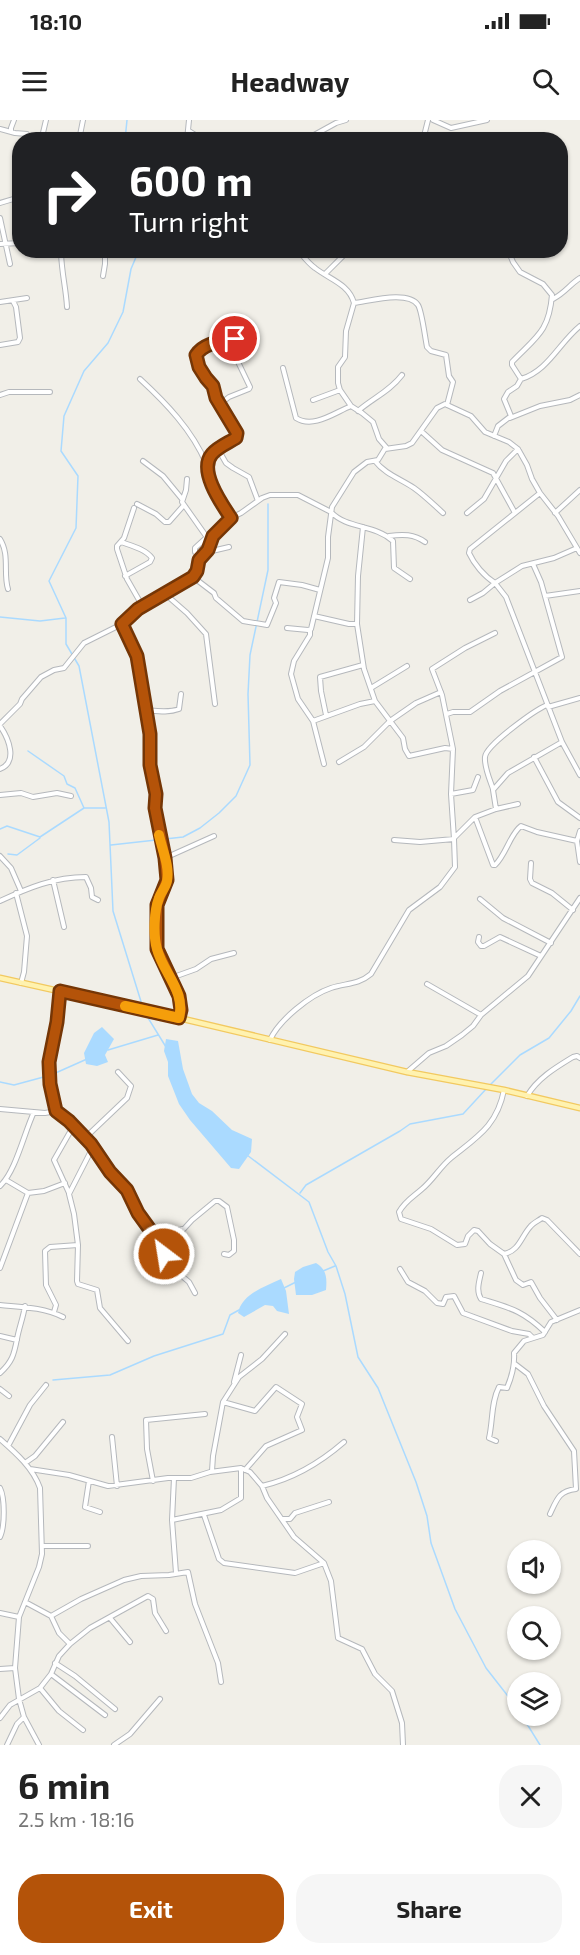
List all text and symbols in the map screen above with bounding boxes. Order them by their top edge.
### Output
text: 18:10 [30,8,82,34]
icon: menu [18,65,51,98]
text: Headway [231,65,349,97]
icon: search [529,65,562,98]
text: 600 m [129,154,253,204]
icon: right [30,156,108,234]
text: Turn right [129,205,249,237]
pin [209,313,260,364]
icon: arrive [218,322,251,355]
position arrow [132,1222,196,1286]
map controls [507,1540,561,1726]
button: sound [507,1540,561,1594]
button: search [507,1606,561,1660]
button: layers [507,1672,561,1726]
text: 6 min [18,1763,110,1806]
button: close [499,1765,562,1828]
text: 2.5 km · 18:16 [18,1807,135,1831]
button: Exit [18,1874,284,1943]
button: Share [296,1874,562,1943]

